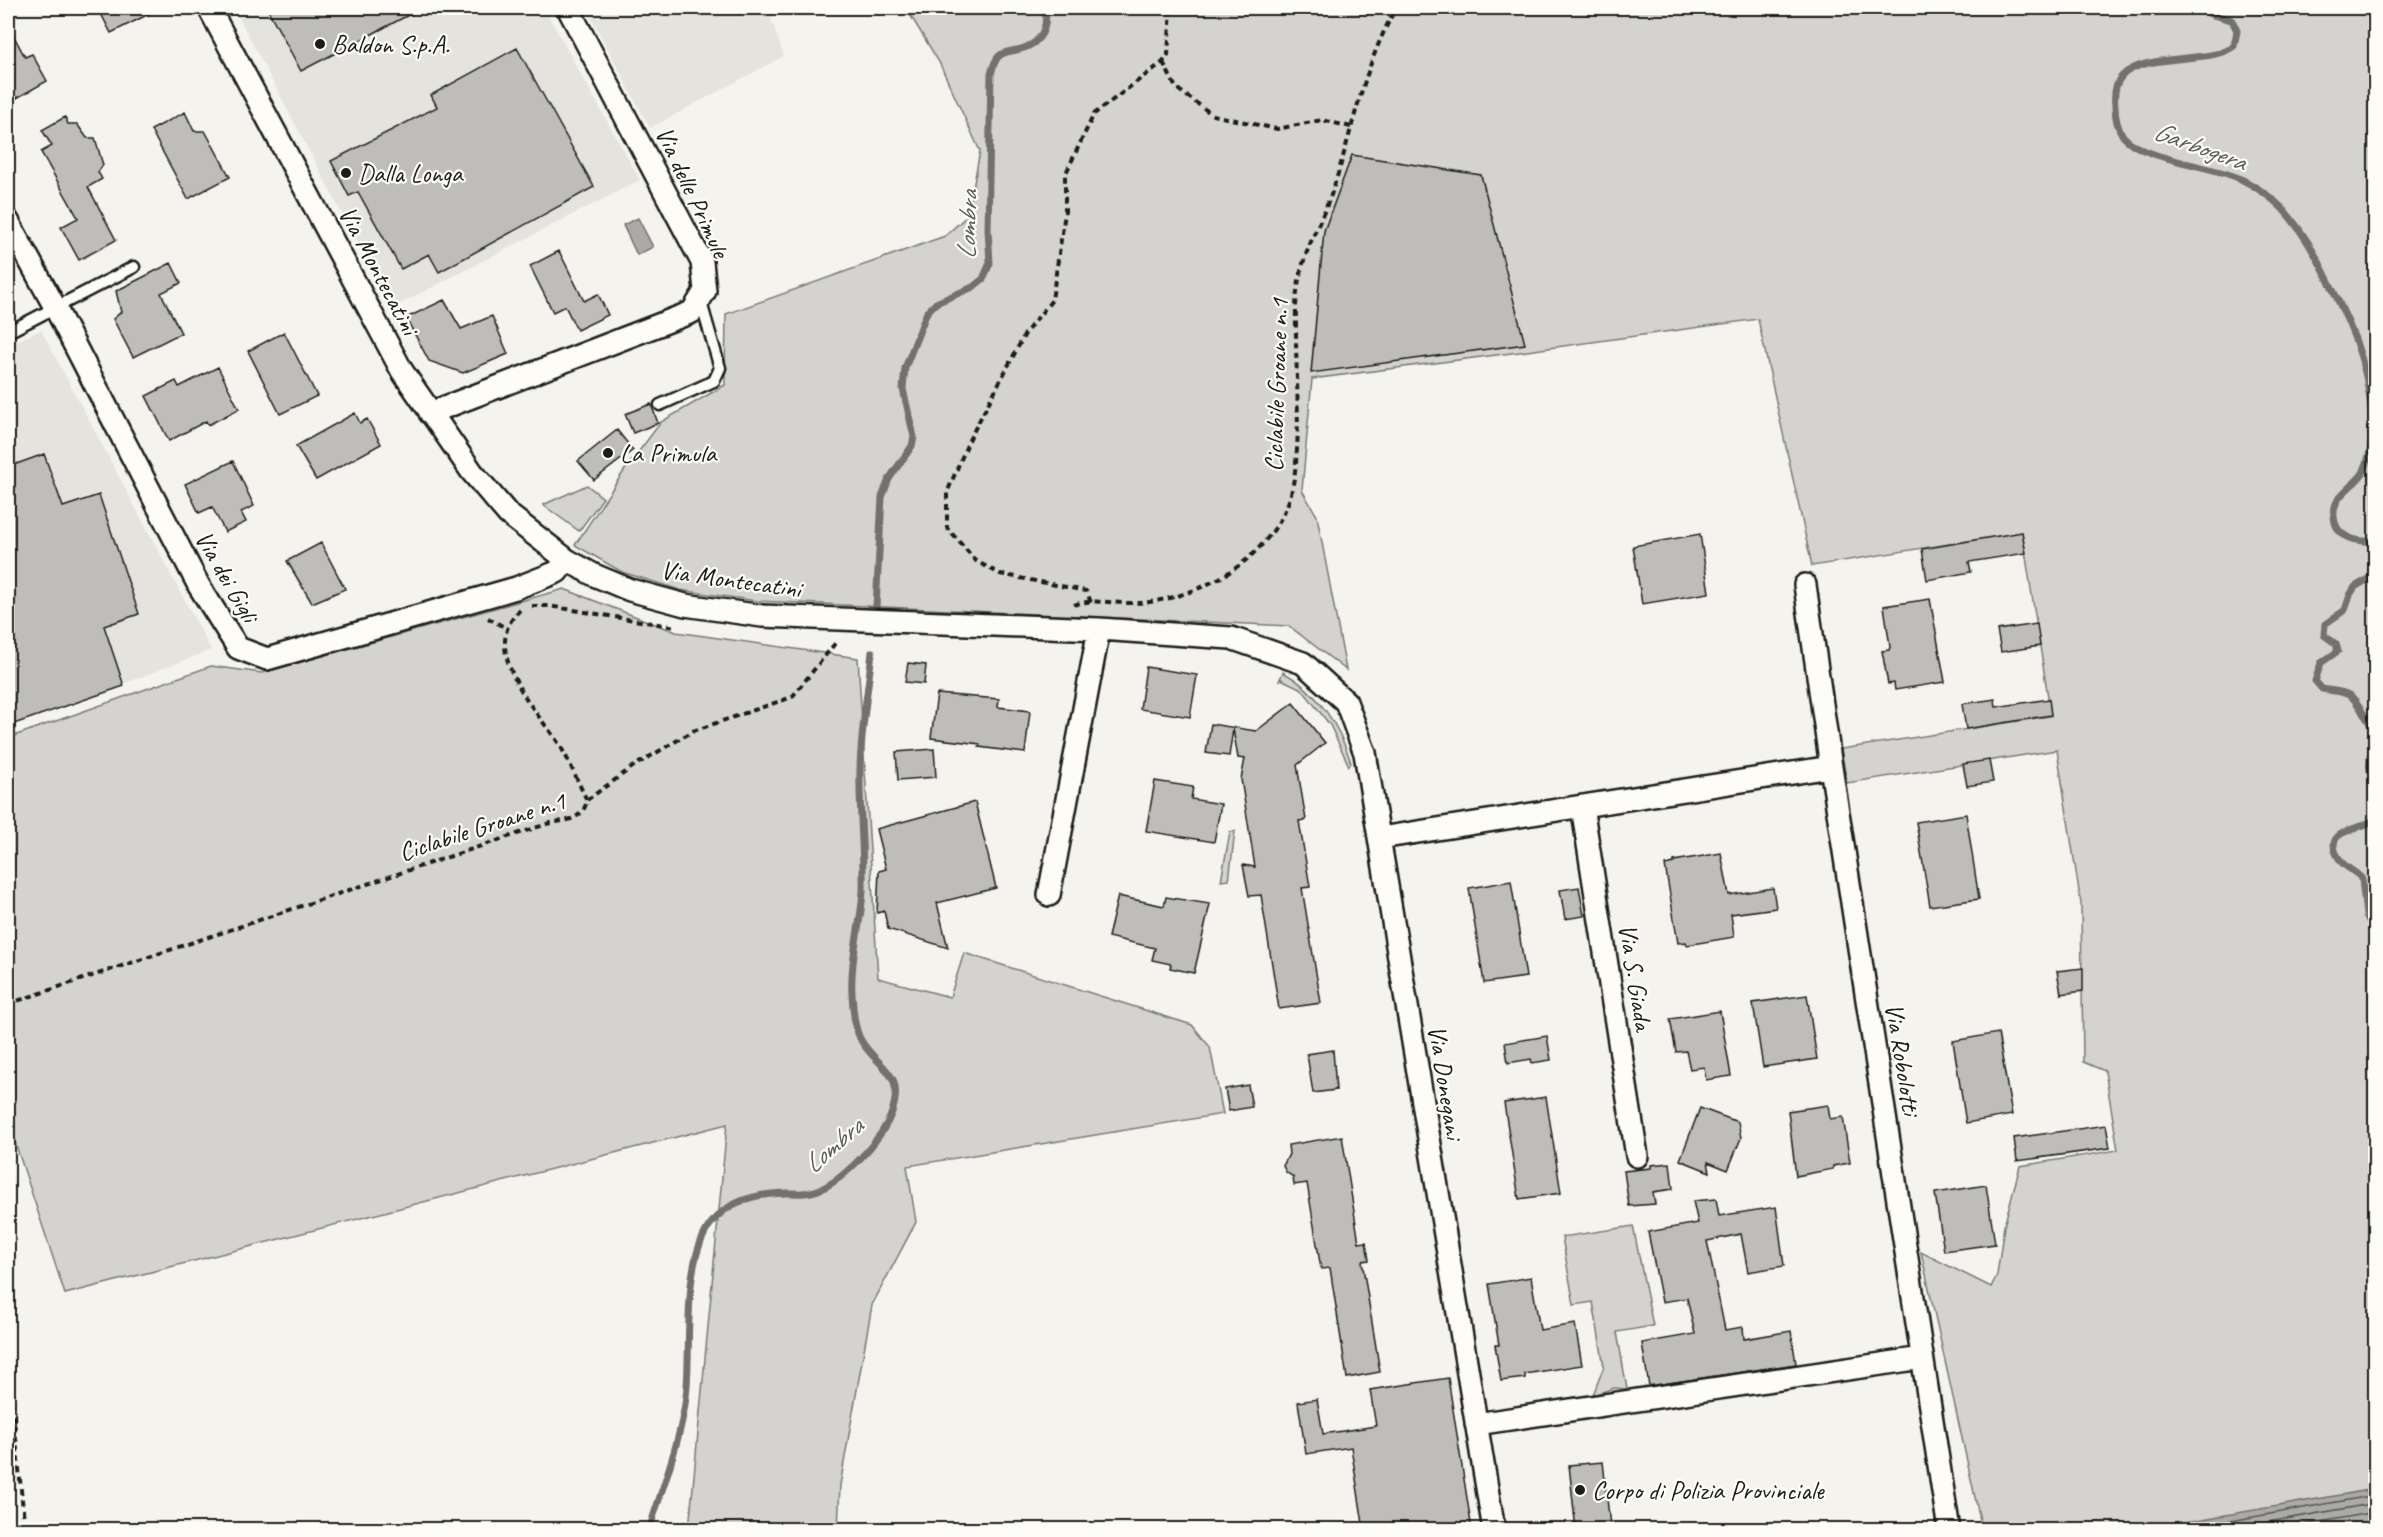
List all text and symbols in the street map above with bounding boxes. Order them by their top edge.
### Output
place label: Baldon S.p.A. [332,28,450,61]
marker: Baldon S.p.A. [313,37,327,51]
water label: Garbogera [2149,114,2253,179]
street label: Via delle Primule [648,121,738,265]
place label: Dalla Longa [358,157,464,190]
marker: Dalla Longa [339,166,353,180]
water label: Lombra [949,188,985,260]
street label: Via Montecatini [331,200,428,343]
street label: Ciclabile Groane n.1 [1257,297,1296,472]
place label: La Primula [620,437,718,470]
marker: La Primula [601,446,615,460]
street label: Via dei Gigli [187,525,267,631]
street label: Via Montecatini [659,553,806,606]
street label: Ciclabile Groane n.1 [395,784,571,869]
street label: Via S. Giada [1611,921,1661,1035]
street label: Via Robolotti [1877,1001,1928,1120]
street label: Via Donegani [1420,1023,1471,1144]
water label: Lombra [796,1108,872,1180]
place label: Corpo di Polizia Provinciale [1592,1474,1825,1507]
marker: Corpo di Polizia Provinciale [1573,1483,1587,1497]

